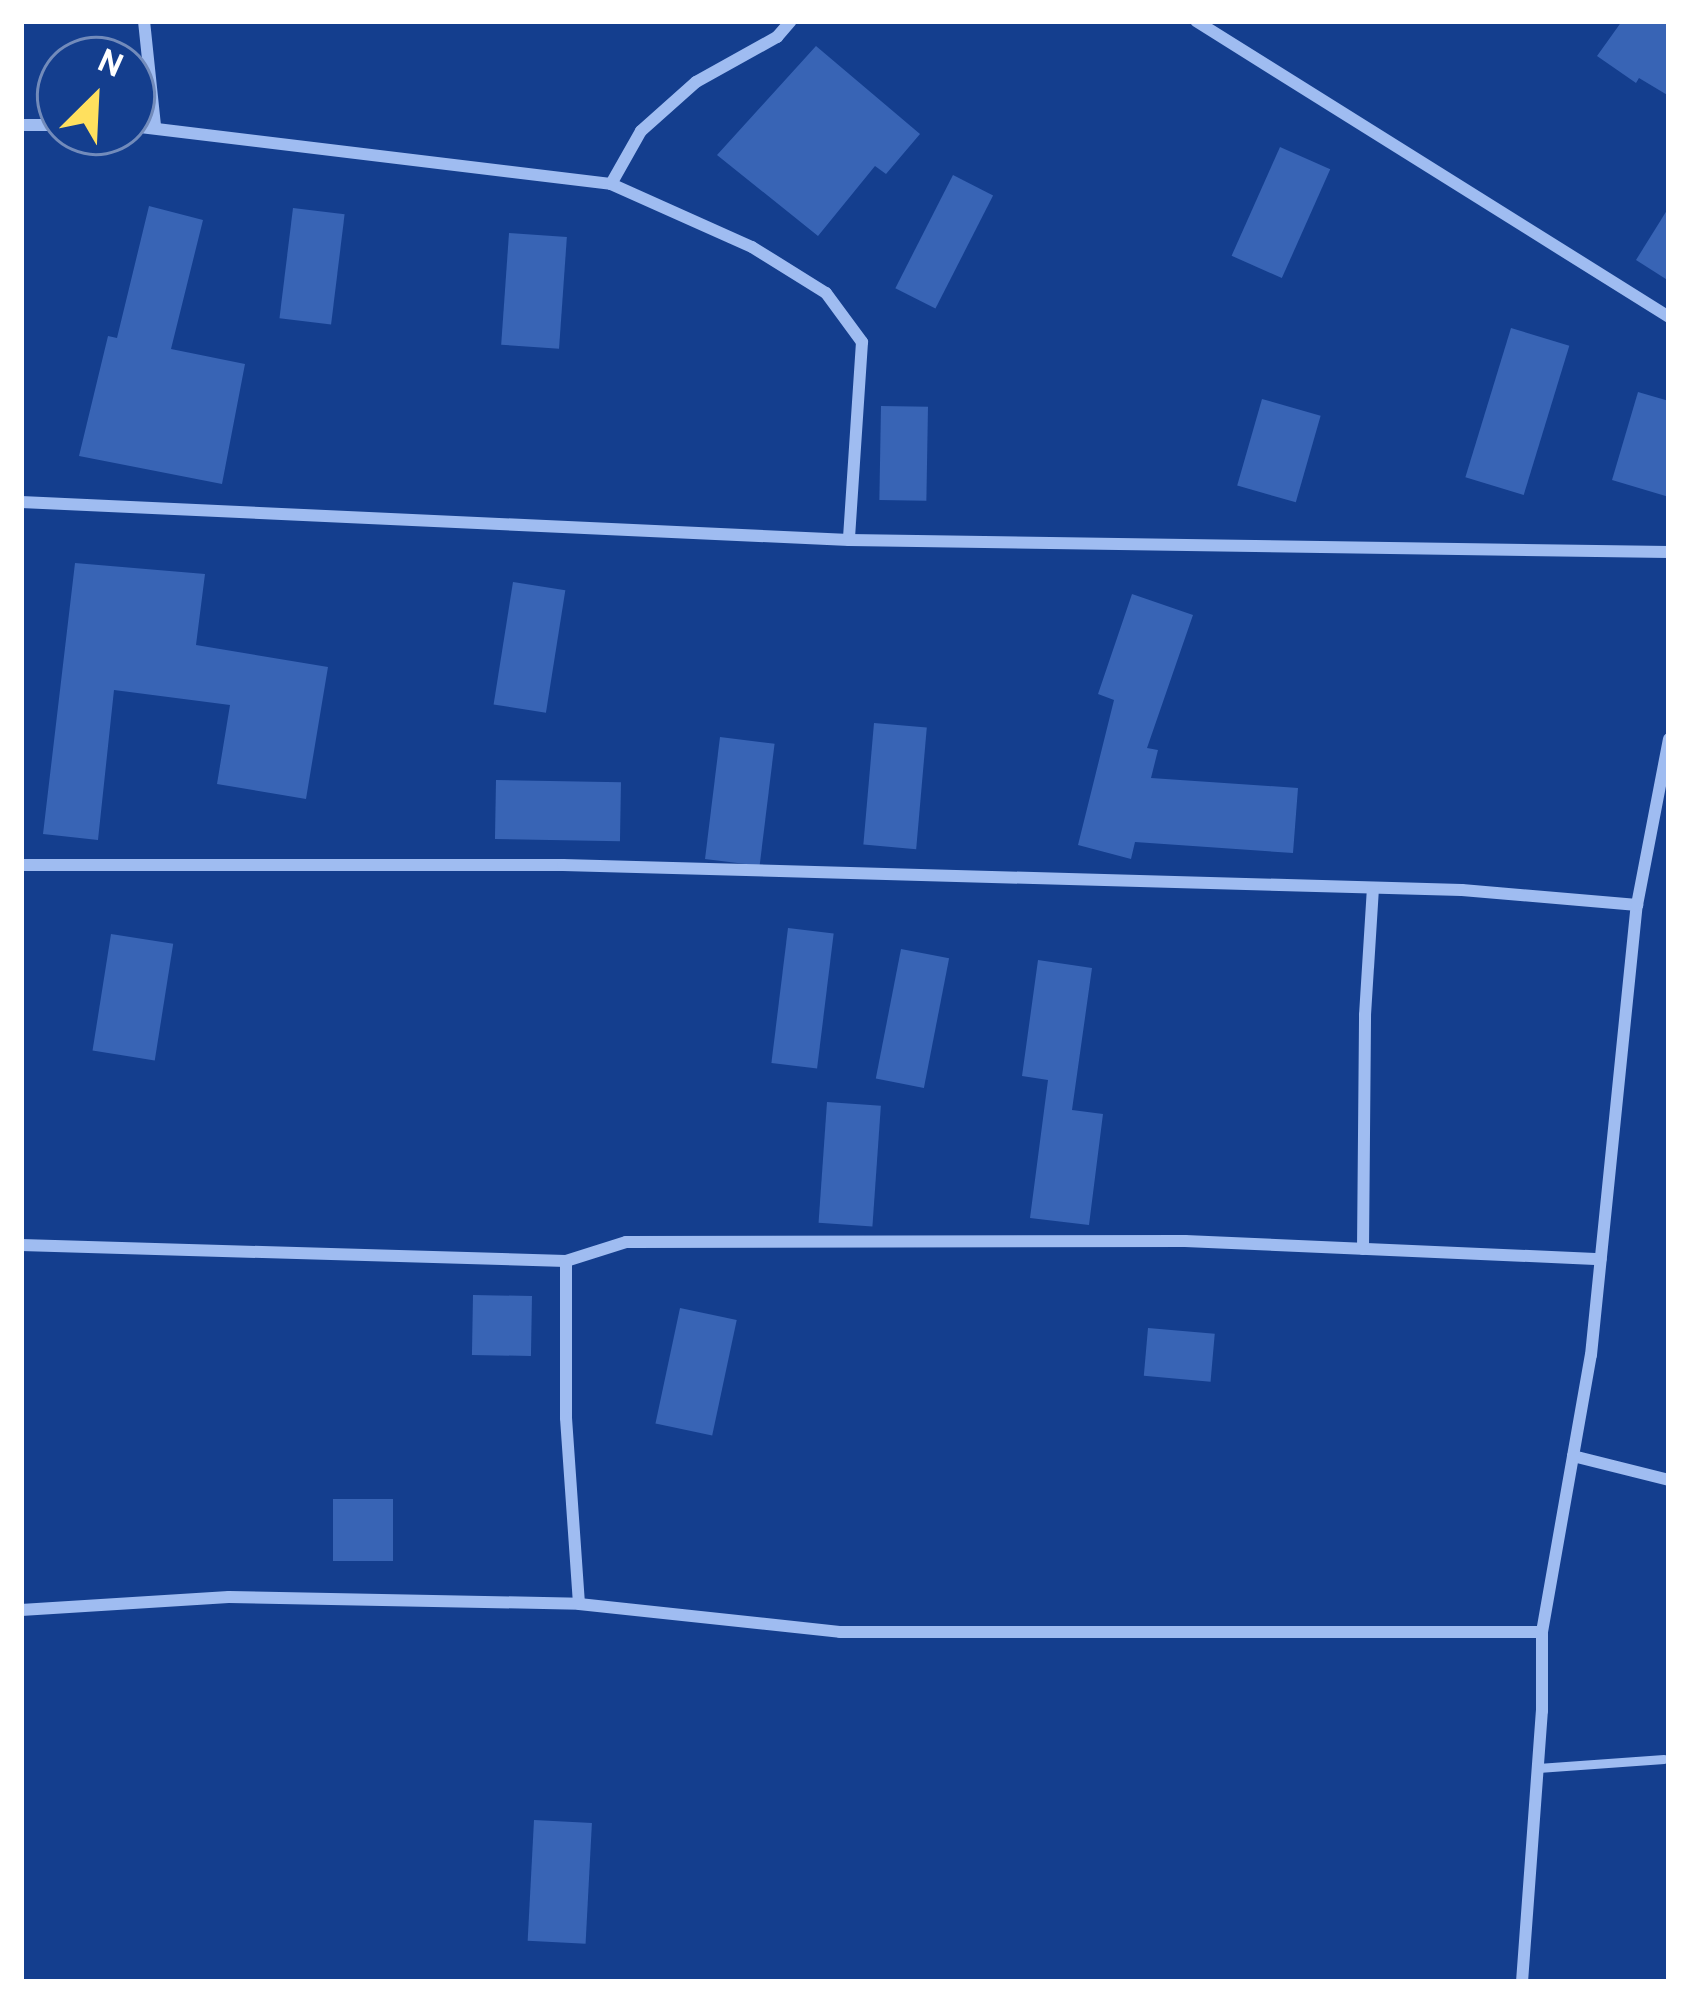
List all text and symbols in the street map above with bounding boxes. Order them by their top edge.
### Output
north arrow [36,36,156,156]
text: N [90,42,129,90]

